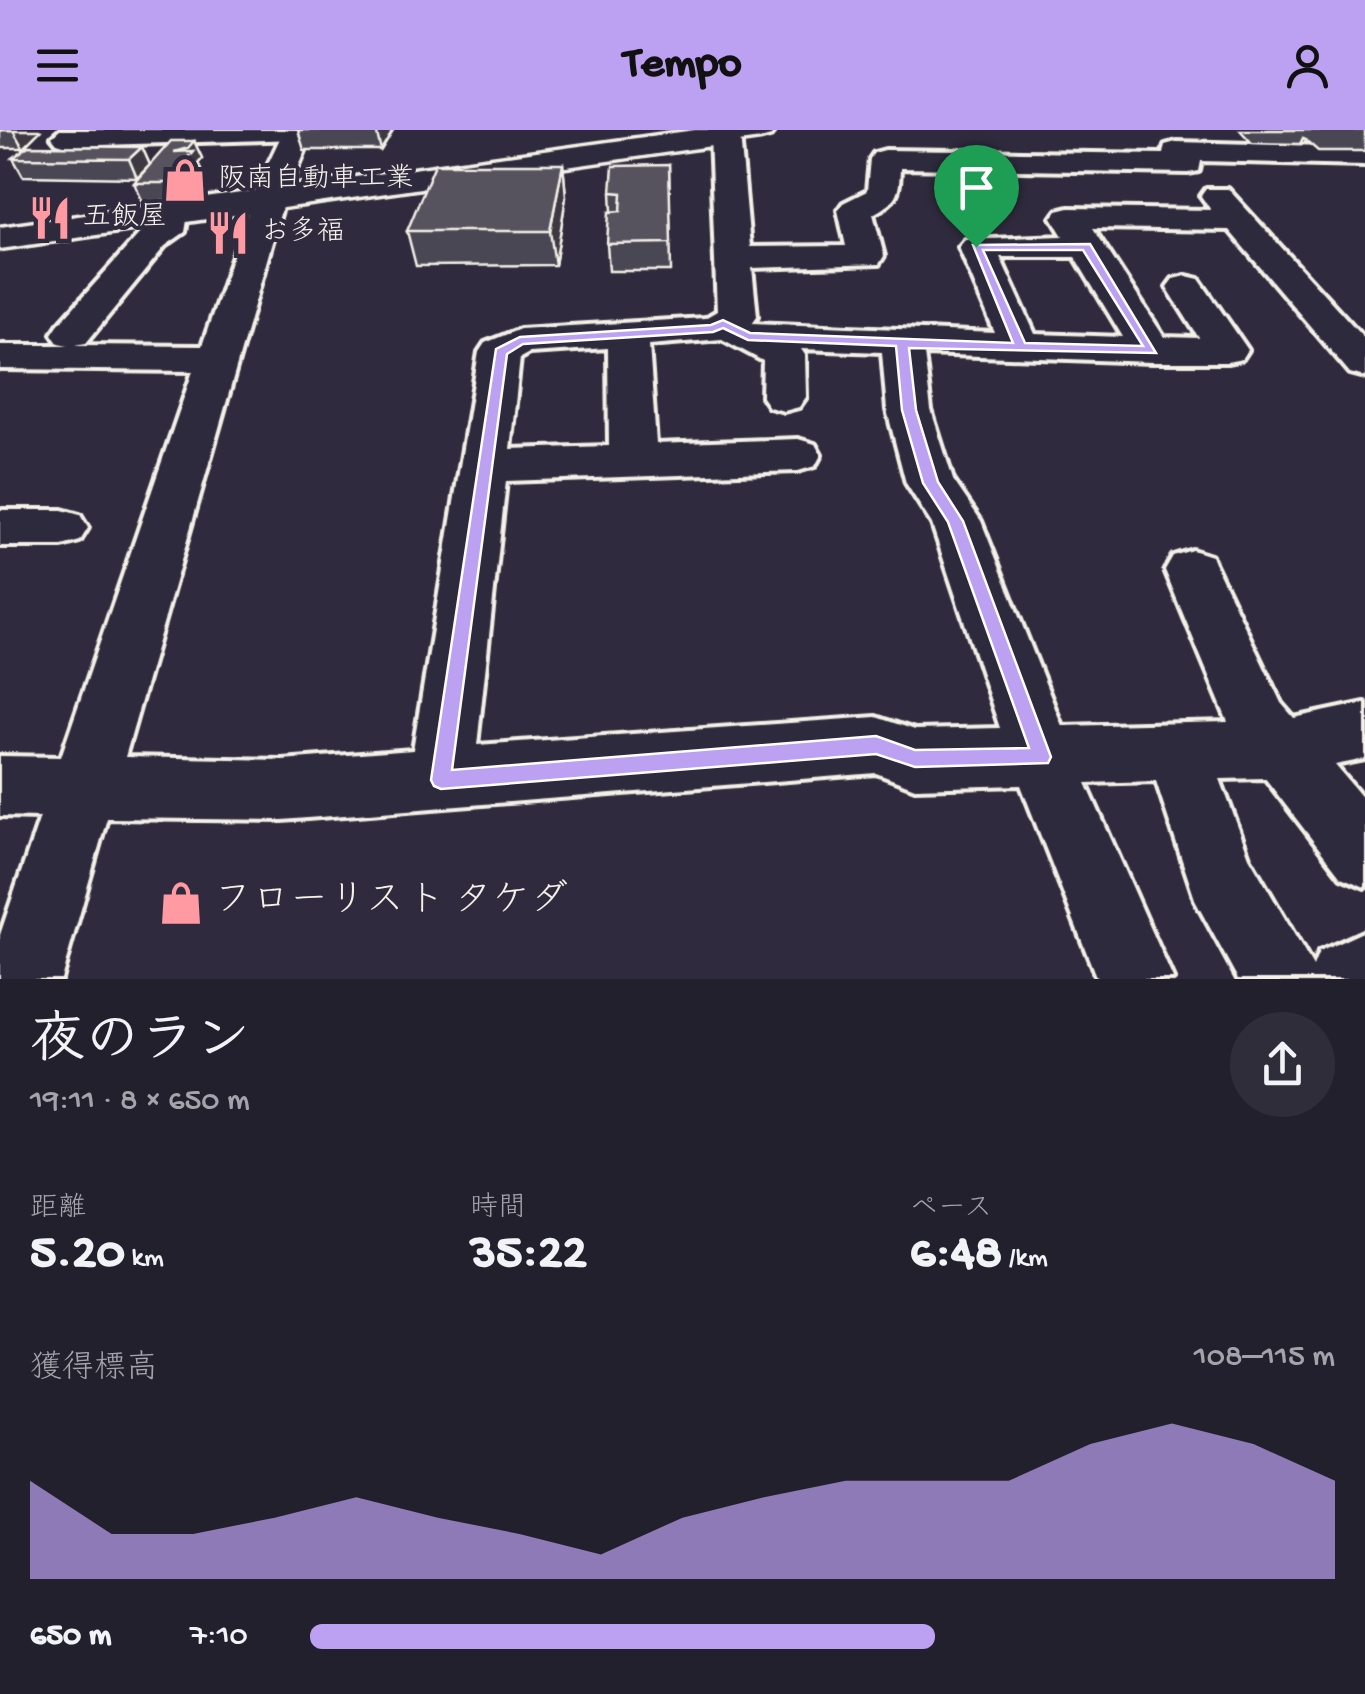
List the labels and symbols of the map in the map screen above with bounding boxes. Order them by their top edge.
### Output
pin [934,145,1019,248]
shop icon: 阪南自動車工業 [161,156,209,204]
place label: 阪南自動車工業 [218,163,414,197]
restaurant icon: 五飯屋 [26,194,74,242]
place label: 五飯屋 [83,201,167,235]
restaurant icon: お多福 [204,209,252,257]
place label: お多福 [261,216,345,250]
shop icon: フローリスト タケダ [157,879,205,927]
place label: フローリスト タケダ [214,879,568,925]

